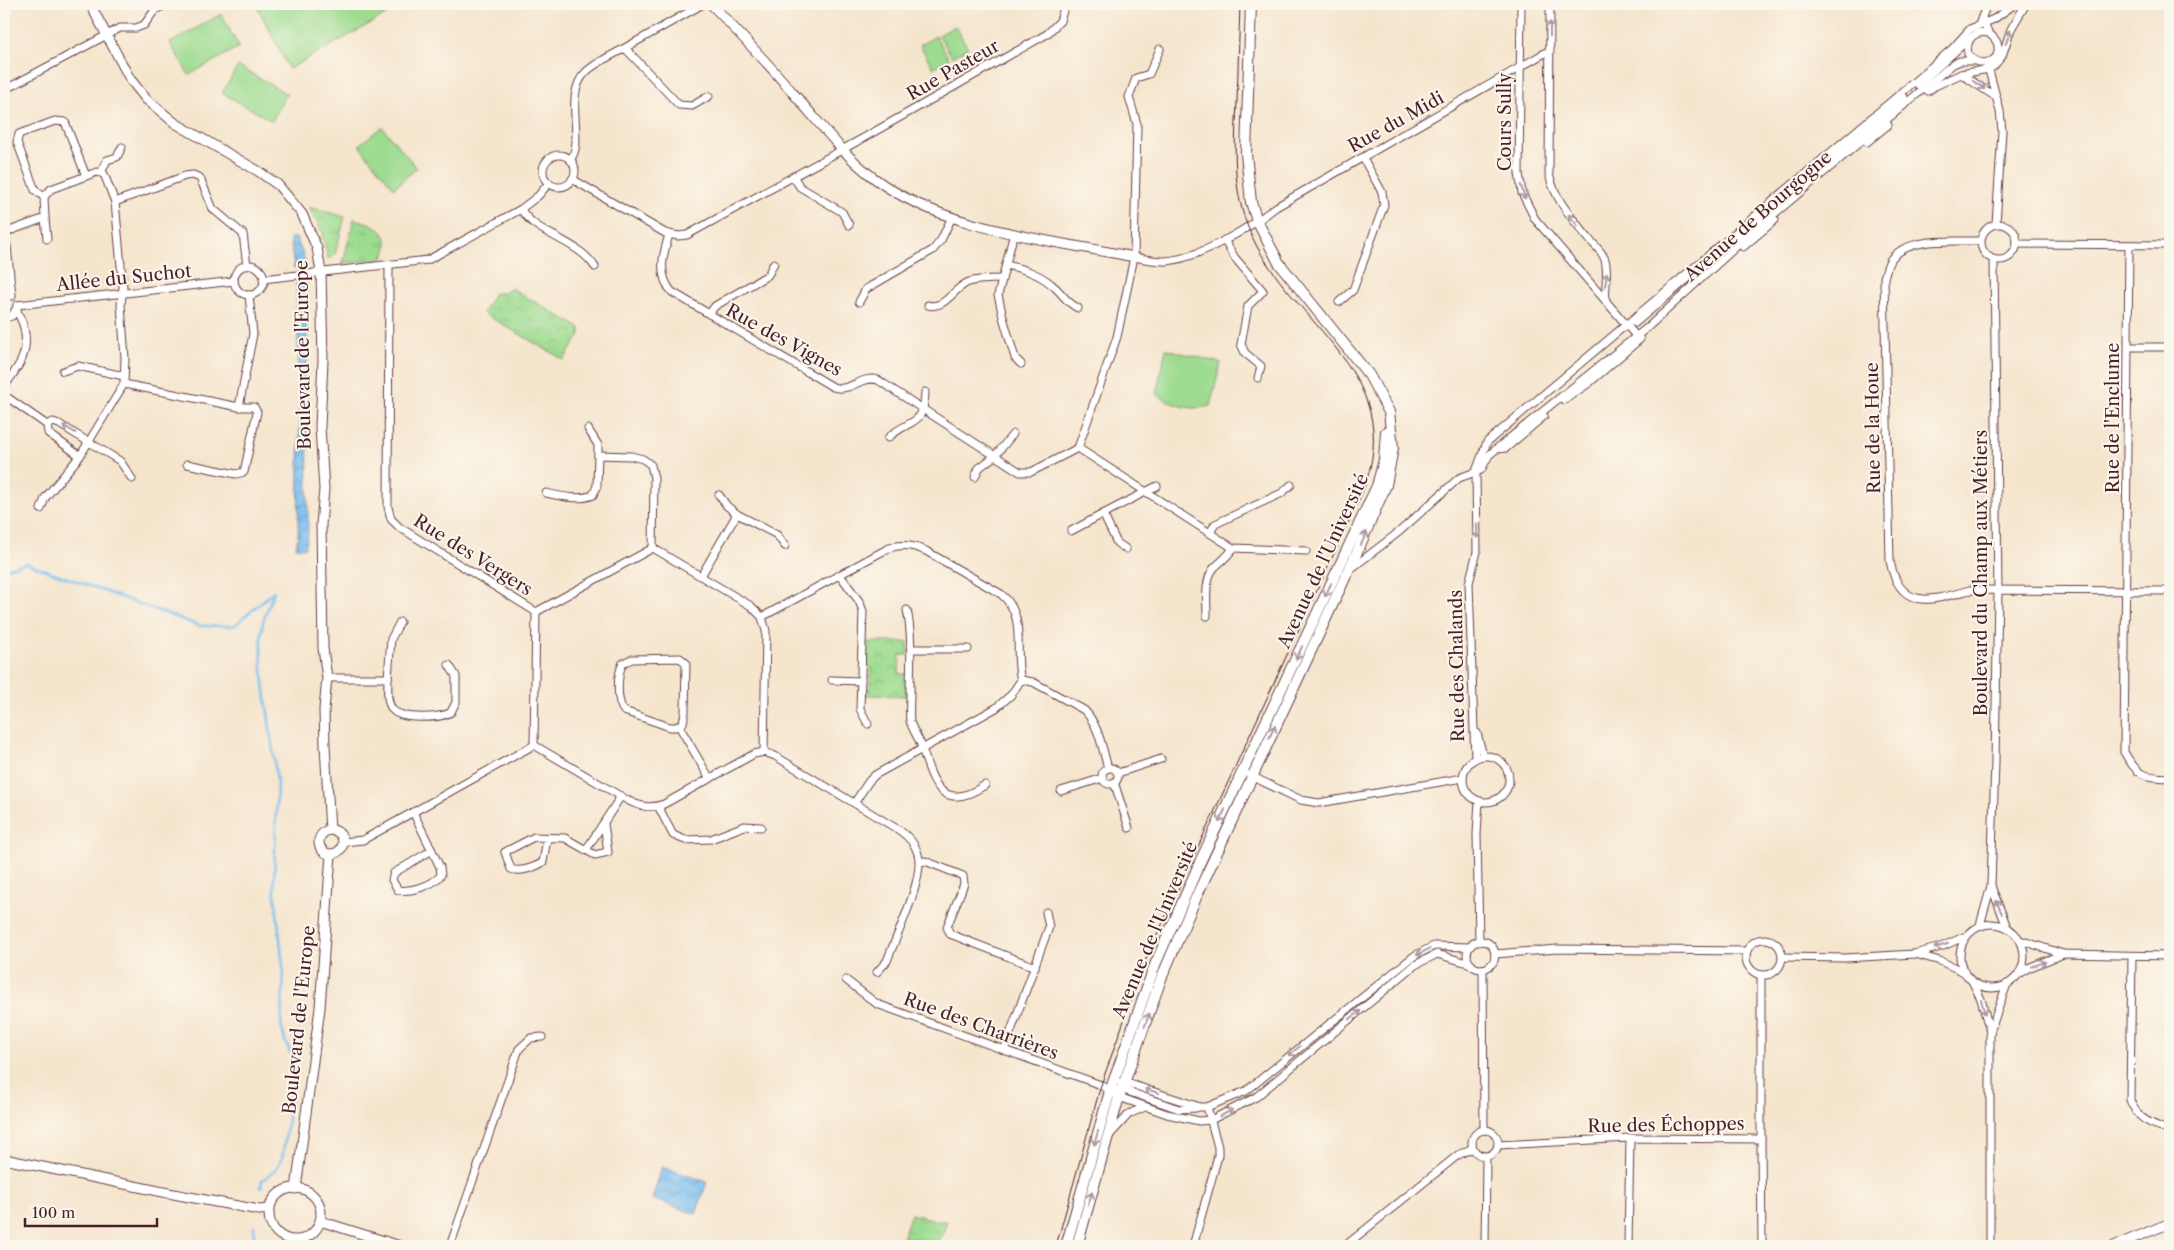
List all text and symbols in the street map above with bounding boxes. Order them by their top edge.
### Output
one-way arrow [1545,21,1555,38]
one-way arrow [2004,30,2013,46]
street label: Rue Pasteur [903,34,1004,105]
street label: Cours Sully [1494,72,1516,171]
one-way arrow [1972,80,1986,90]
street label: Rue du Midi [1344,86,1448,157]
street label: Avenue de Bourgogne [1679,146,1836,287]
one-way arrow [1519,184,1529,200]
one-way arrow [1568,214,1579,227]
street label: Allée du Suchot [54,260,193,296]
street label: Boulevard de l'Europe [290,260,316,450]
one-way arrow [1602,272,1612,288]
street label: Rue des Vignes [722,299,846,381]
street label: Rue de l'Enclume [2102,343,2124,493]
street label: Rue de la Houe [1861,362,1885,494]
one-way arrow [62,424,76,434]
street label: Boulevard du Champ aux Métiers [1970,430,1992,716]
street label: Avenue de l'Université [1272,470,1373,653]
street label: Rue des Vergers [410,510,536,600]
one-way arrow [1472,523,1482,539]
one-way arrow [1359,531,1369,546]
one-way arrow [1323,582,1333,597]
street label: Rue des Chalands [1445,590,1469,742]
one-way arrow [1293,645,1303,660]
one-way arrow [1268,725,1277,740]
one-way arrow [1217,808,1226,823]
street label: Avenue de l'Université [1107,838,1202,1023]
one-way arrow [1993,900,2003,915]
street label: Boulevard de l'Europe [278,924,320,1116]
one-way arrow [1934,942,1949,951]
one-way arrow [1416,947,1431,957]
one-way arrow [2031,959,2046,968]
street label: Rue des Charrières [900,988,1062,1064]
one-way arrow [1979,998,1989,1014]
one-way arrow [1348,1010,1361,1021]
one-way arrow [1143,1012,1152,1028]
one-way arrow [1288,1045,1301,1056]
one-way arrow [1145,1086,1160,1095]
one-way arrow [1218,1107,1232,1117]
street label: Rue des Échoppes [1587,1112,1745,1137]
one-way arrow [1091,1129,1101,1145]
one-way arrow [1086,1192,1095,1208]
scale bar [25,1195,158,1227]
text: 100 m [32,1203,75,1222]

